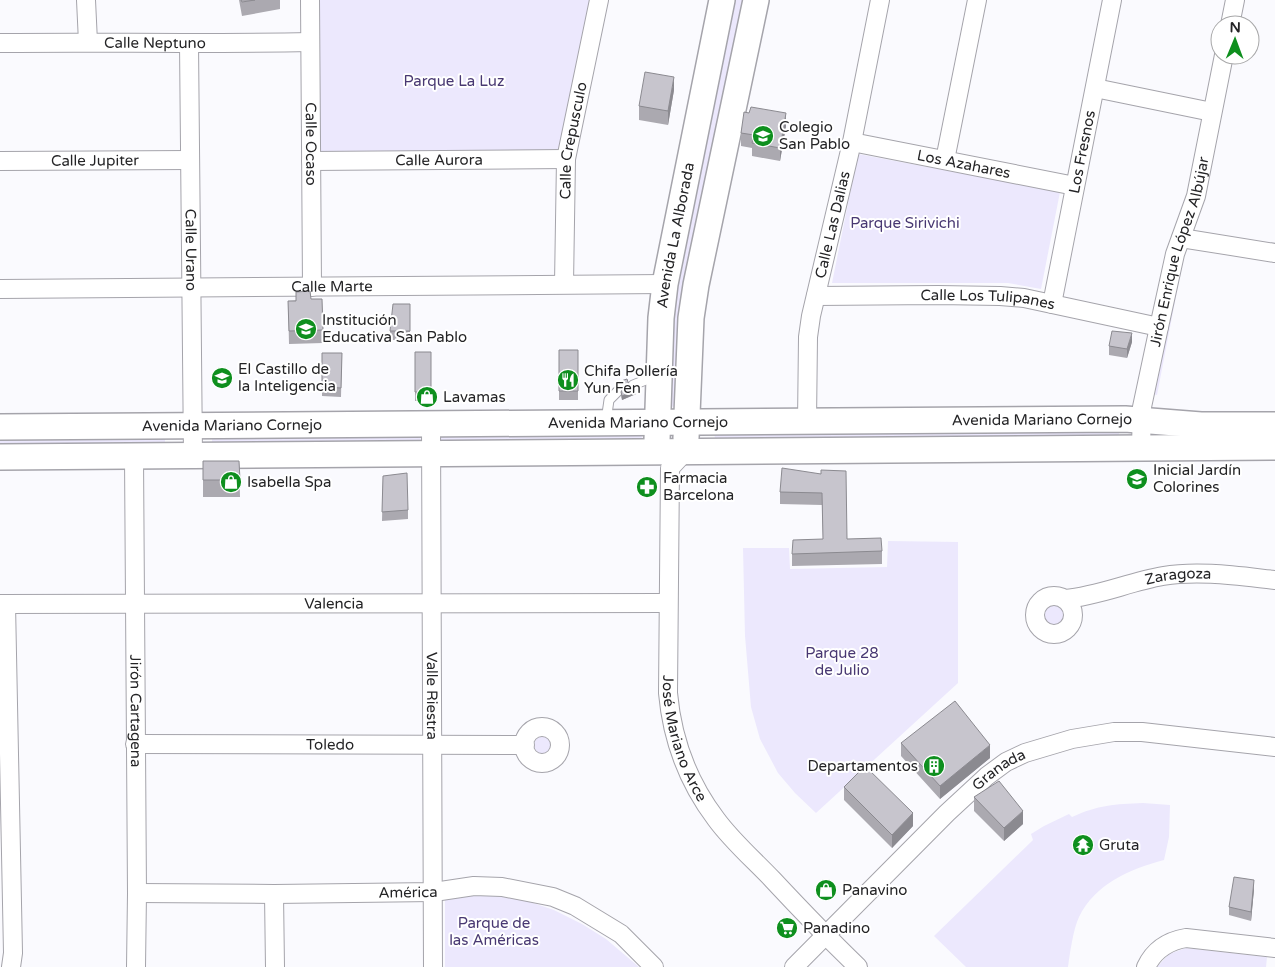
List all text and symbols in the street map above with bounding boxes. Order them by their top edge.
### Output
north arrow [1210,15,1260,65]
text: N [1229,19,1241,36]
street label: Calle Neptuno [104,34,206,52]
park label: Parque La Luz [404,72,504,90]
street label: Calle Crepusculo [556,80,591,200]
street label: Calle Ocaso [302,102,320,186]
street label: Los Fresnos [1065,109,1099,195]
place label: Colegio San Pablo [779,118,850,153]
school or university icon: Colegio San Pablo [751,124,775,148]
street label: Los Azahares [916,146,1012,182]
street label: Calle Jupiter [51,151,139,170]
street label: Calle Aurora [395,151,483,169]
street label: Jirón Enrique López Albújar [1146,155,1213,348]
street label: Avenida La Alborada [653,161,698,309]
street label: Calle Las Dalias [811,169,854,280]
street label: Calle Urano [182,209,200,291]
park label: Parque Sirivichi [850,214,960,232]
street label: Calle Marte [291,277,373,296]
street label: Calle Los Tulipanes [920,286,1057,313]
place label: Institución Educativa San Pablo [322,311,467,346]
school or university icon: Institución Educativa San Pablo [294,317,318,341]
place label: El Castillo de la Inteligencia [238,360,336,395]
place label: Chifa Pollería Yun Fen [584,362,678,397]
school or university icon: El Castillo de la Inteligencia [210,366,234,390]
restaurant icon: Chifa Pollería Yun Fen [556,368,580,392]
shop icon: Lavamas [415,385,439,409]
place label: Lavamas [443,388,506,406]
street label: Avenida Mariano Cornejo [952,410,1133,429]
street label: Avenida Mariano Cornejo [548,413,728,432]
street label: Avenida Mariano Cornejo [142,416,322,435]
place label: Inicial Jardín Colorines [1153,461,1241,496]
school or university icon: Inicial Jardín Colorines [1125,467,1149,491]
place label: Farmacia Barcelona [663,469,734,504]
shop icon: Isabella Spa [219,470,243,494]
place label: Isabella Spa [247,473,332,491]
pharmacy icon: Farmacia Barcelona [635,475,659,499]
street label: Zaragoza [1143,564,1212,589]
street label: Valencia [304,594,364,613]
park label: Parque 28 de Julio [805,644,879,679]
street label: Valle Riestra [423,652,441,740]
street label: Jirón Cartagena [126,655,145,767]
street label: José Mariano Arce [659,675,711,805]
street label: Toledo [306,735,354,754]
street label: Granada [968,745,1028,794]
building icon: Departamentos [922,754,946,778]
place label: Departamentos [808,757,918,775]
temple icon: Gruta [1071,833,1095,857]
place label: Gruta [1099,836,1139,854]
shop icon: Panavino [814,878,838,902]
place label: Panavino [842,881,908,899]
street label: América [378,883,438,902]
park label: Parque de las Américas [449,914,539,949]
supermarket icon: Panadino [775,916,799,940]
place label: Panadino [803,919,870,937]

